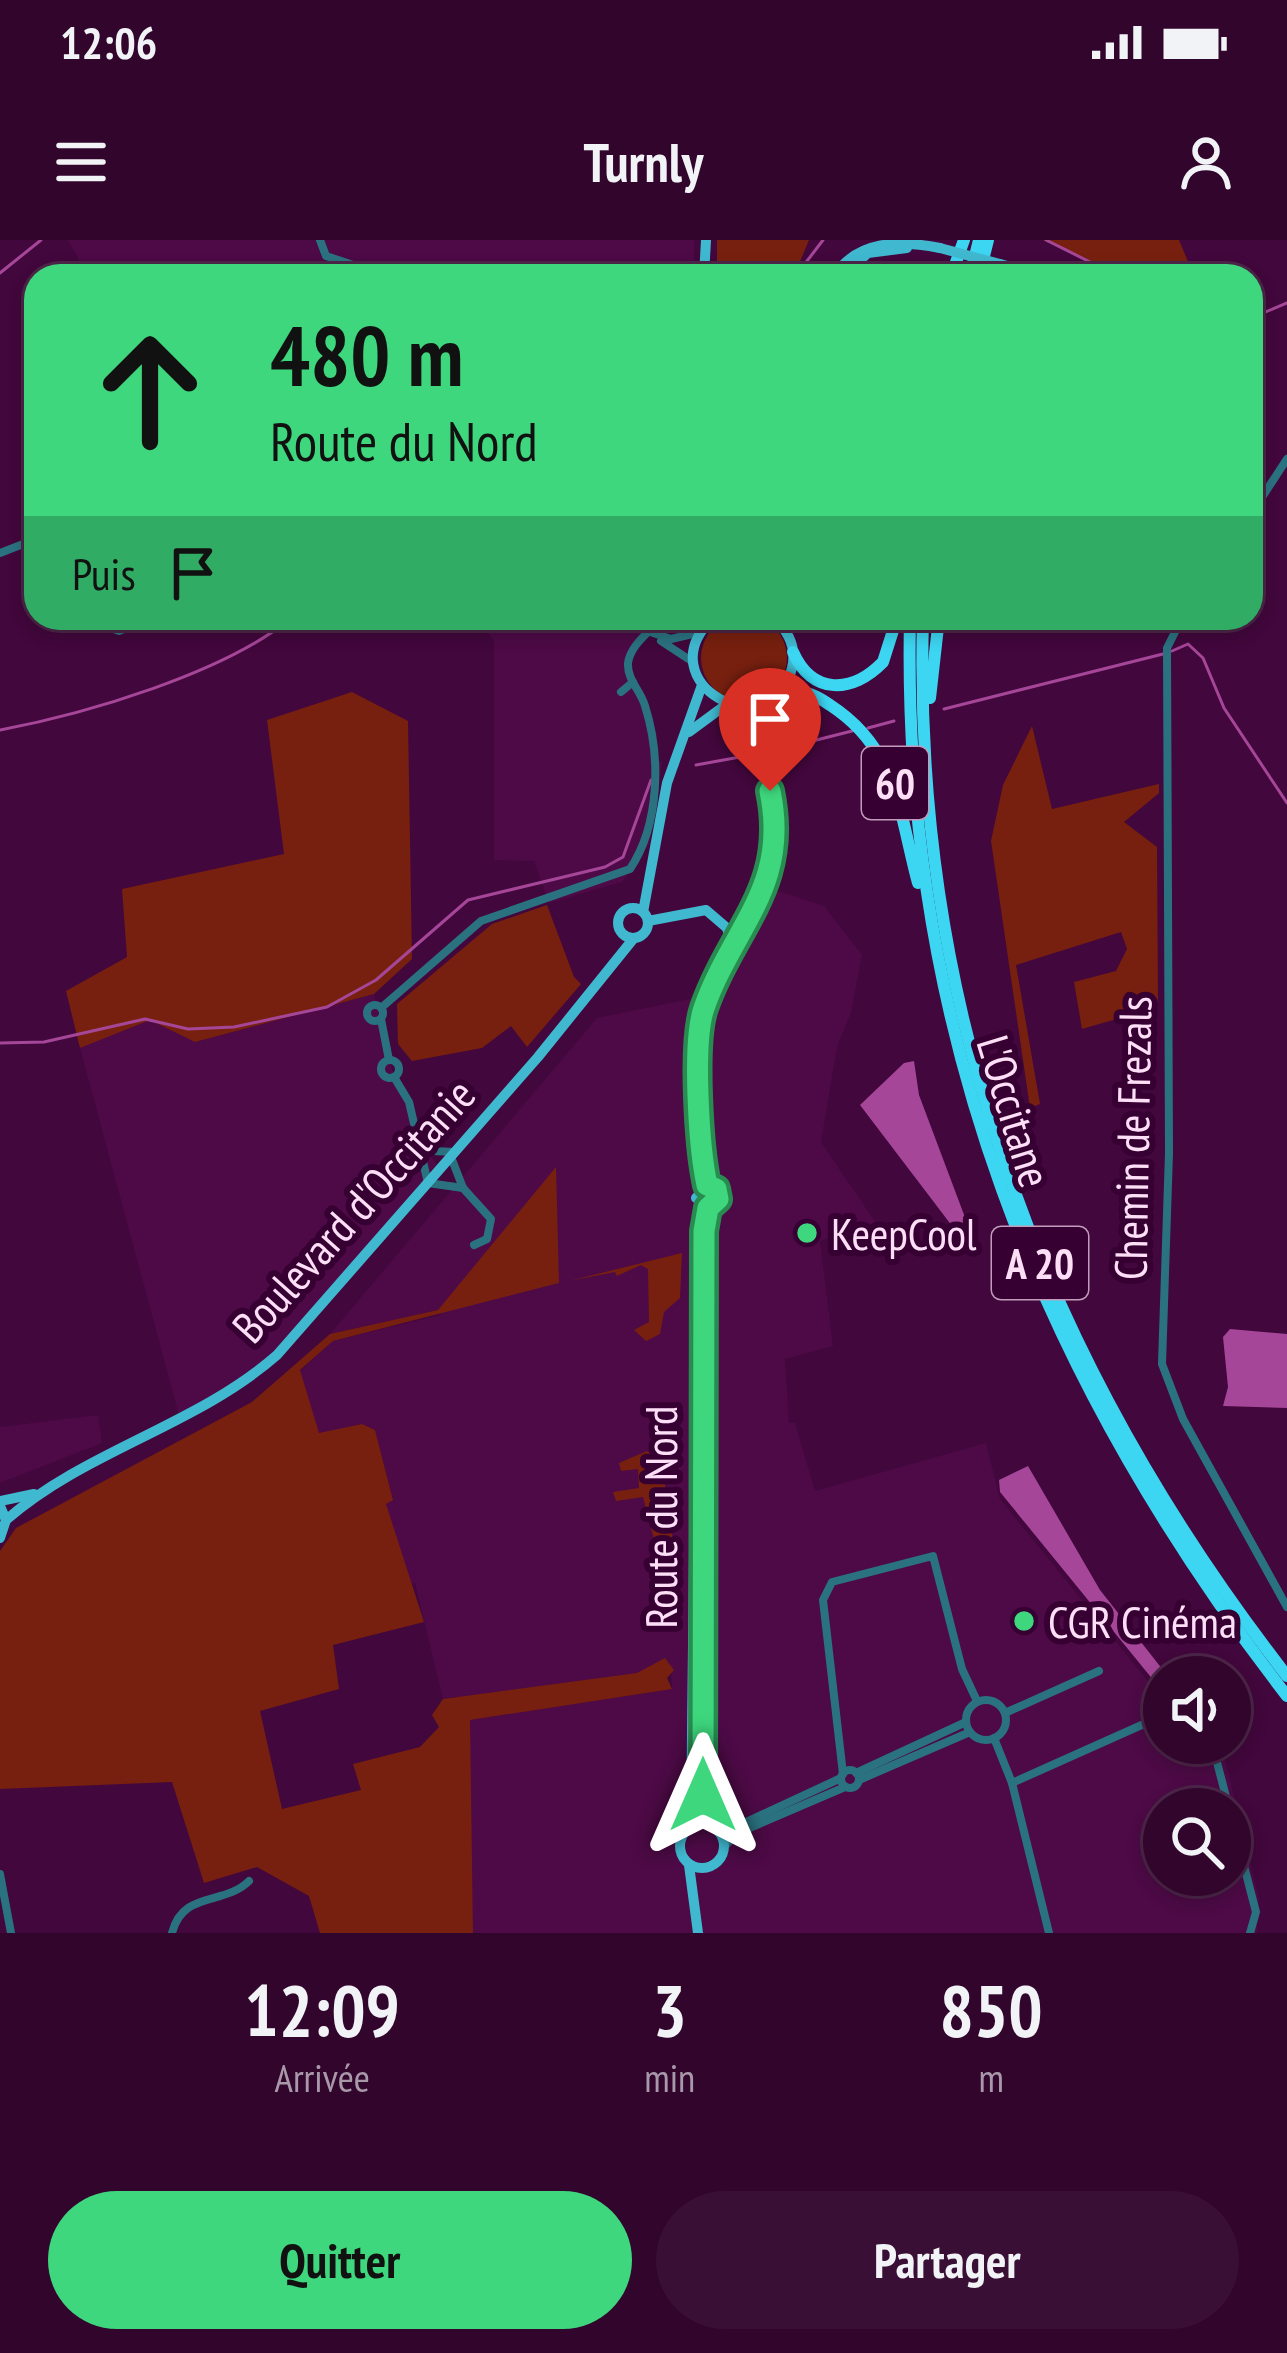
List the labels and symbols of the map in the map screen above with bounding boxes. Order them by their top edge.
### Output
pin [719,668,821,791]
road number: 60 [862,747,928,819]
street label: Chemin de Frezals [1101,996,1163,1280]
street label: L'Occitane [965,1028,1065,1194]
street label: Boulevard d'Occitanie [219,1066,487,1354]
place label: KeepCool [831,1204,977,1262]
marker: KeepCool [794,1220,820,1246]
road number: A 20 [992,1227,1088,1299]
street label: Route du Nord [631,1406,689,1628]
place label: CGR Cinéma [1048,1592,1237,1650]
marker: CGR Cinéma [1011,1608,1037,1634]
position arrow [640,1732,766,1858]

